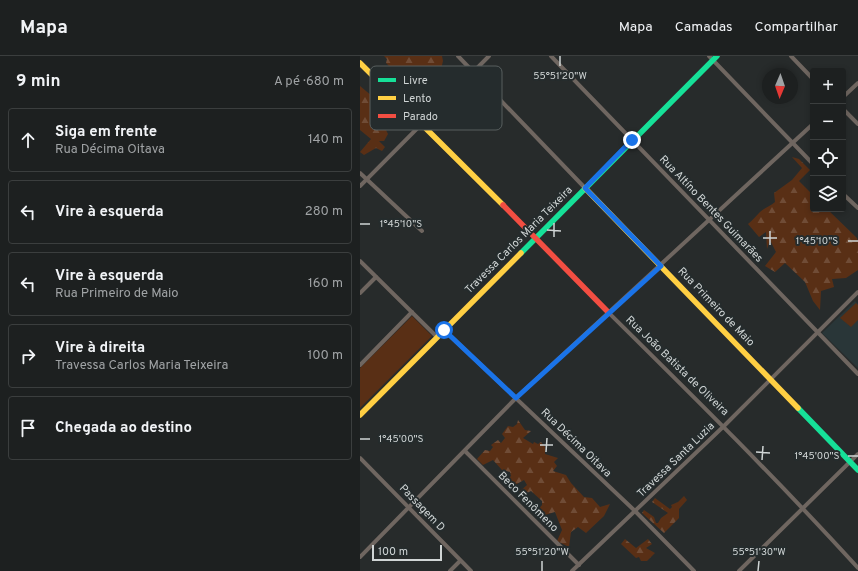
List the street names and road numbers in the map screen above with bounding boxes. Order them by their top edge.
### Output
street label: Rua Altíno Bentes Guimarães [656,153,766,265]
street label: Travessa Carlos Maria Teixeira [462,183,576,297]
street label: Rua Primeiro de Maio [675,265,757,349]
street label: Rua João Batista de Oliveira [622,313,732,419]
street label: Rua Décima Oitava [538,406,614,480]
street label: Travessa Santa Luzia [634,419,718,501]
street label: Beco Fenômeno [495,469,561,535]
street label: Passagem D [396,481,448,535]

